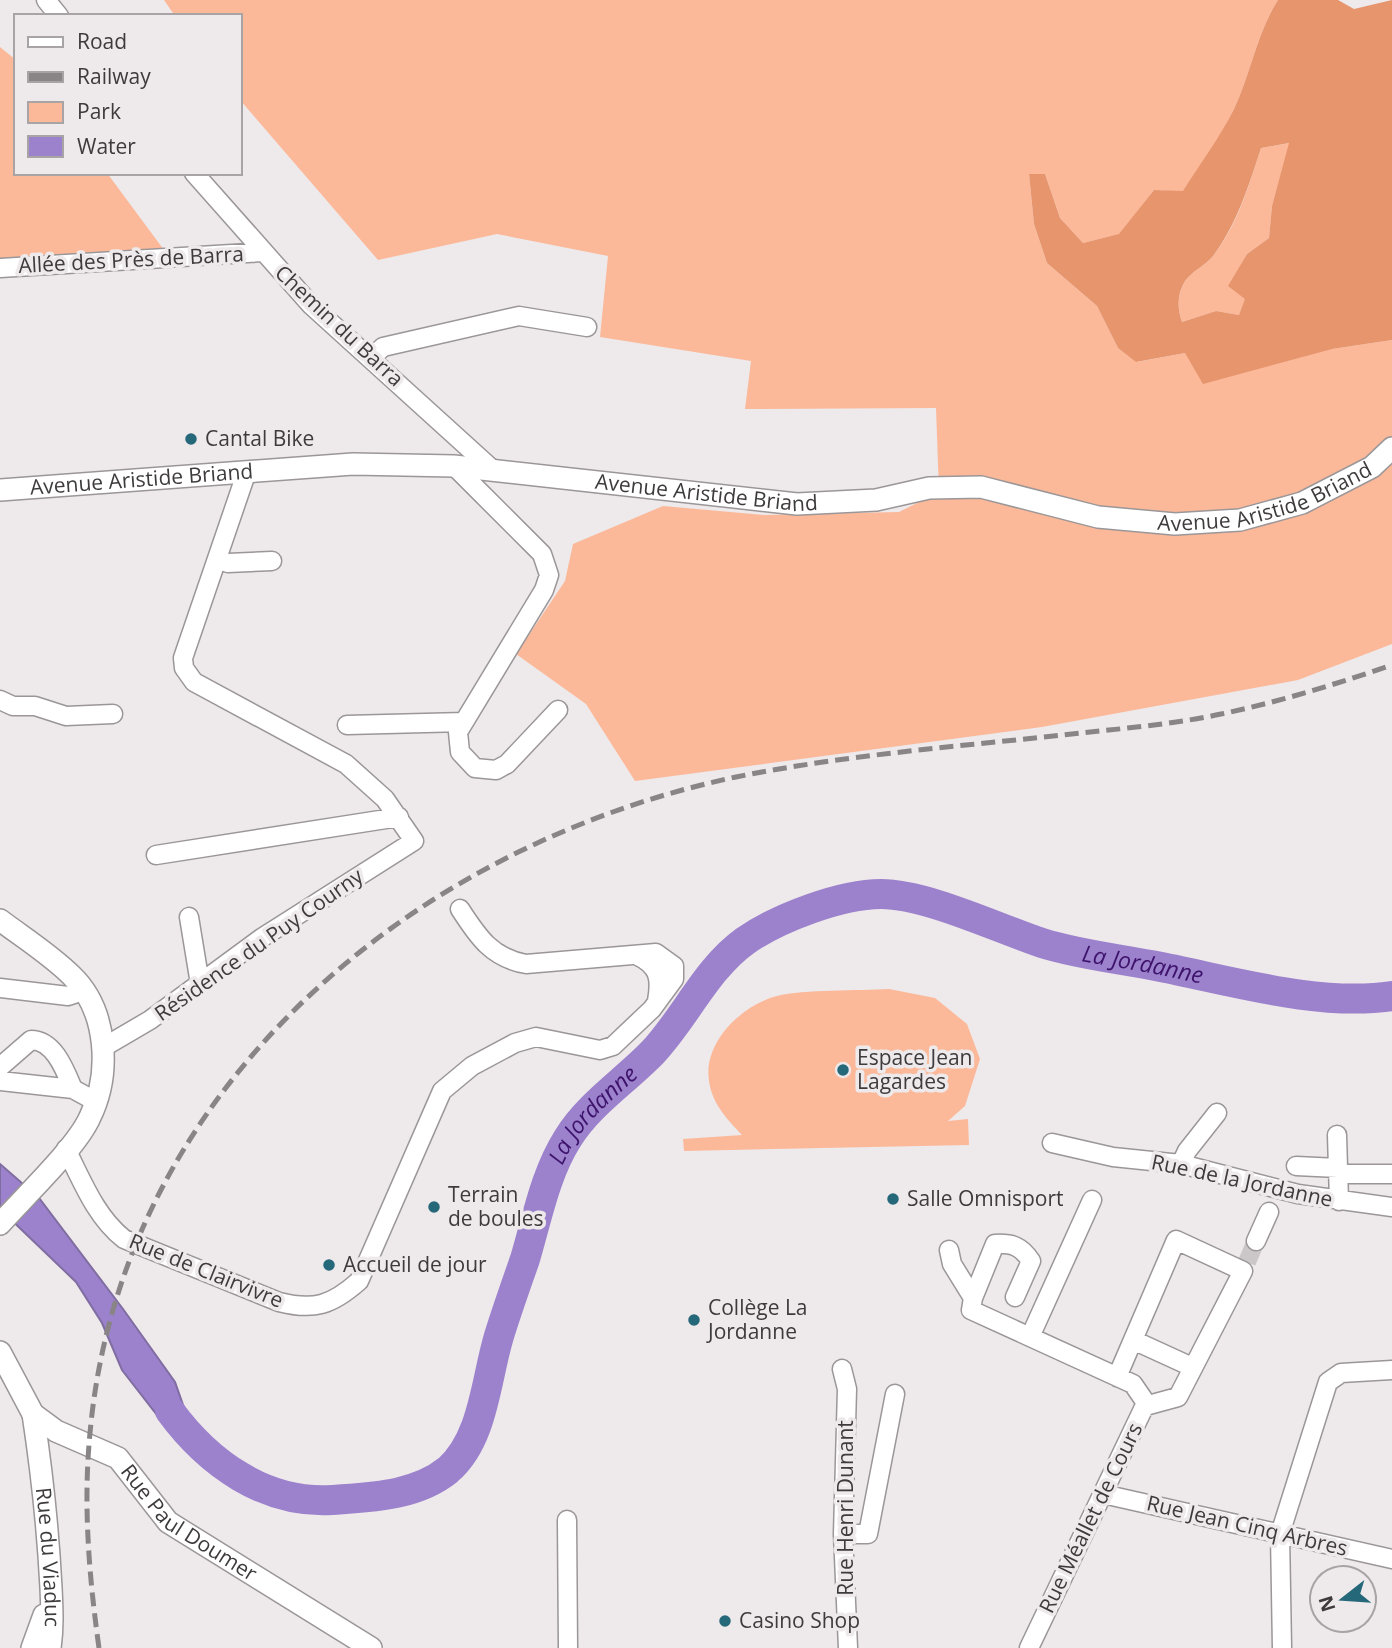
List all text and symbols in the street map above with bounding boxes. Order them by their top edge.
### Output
legend [14,14,242,175]
text: Road [77,27,127,55]
text: Railway [77,62,151,90]
text: Park [77,97,121,125]
text: Water [77,132,136,160]
street label: Allée des Près de Barra [18,239,244,279]
street label: Chemin du Barra [269,258,410,392]
place label: Cantal Bike [205,424,314,452]
marker: Cantal Bike [183,431,199,447]
street label: Avenue Aristide Briand [1156,455,1376,537]
street label: Avenue Aristide Briand [29,456,254,501]
street label: Avenue Aristide Briand [594,467,818,517]
street label: Résidence du Puy Courny [149,861,369,1027]
water label: La Jordanne [1080,936,1207,991]
place label: Espace Jean Lagardes [857,1043,972,1095]
water label: La Jordanne [540,1057,644,1169]
marker: Espace Jean Lagardes [835,1062,851,1078]
street label: Rue de la Jordanne [1149,1147,1335,1213]
place label: Terrain de boules [448,1180,544,1232]
place label: Salle Omnisport [907,1184,1064,1212]
marker: Salle Omnisport [885,1191,901,1207]
marker: Terrain de boules [426,1199,442,1215]
street label: Rue de Clairvivre [125,1226,288,1314]
place label: Accueil de jour [343,1250,487,1278]
marker: Accueil de jour [321,1257,337,1273]
place label: Collège La Jordanne [706,1293,808,1345]
marker: Collège La Jordanne [686,1312,702,1328]
street label: Rue Méallet de Cours [1032,1418,1148,1617]
street label: Rue Henri Dunant [831,1420,859,1596]
street label: Rue Paul Doumer [115,1458,263,1587]
street label: Rue du Viaduc [30,1486,67,1627]
street label: Rue Jean Cinq Arbres [1144,1488,1350,1562]
north arrow [1308,1564,1378,1634]
text: N [1312,1593,1341,1615]
place label: Casino Shop [739,1606,860,1634]
marker: Casino Shop [717,1613,733,1629]

